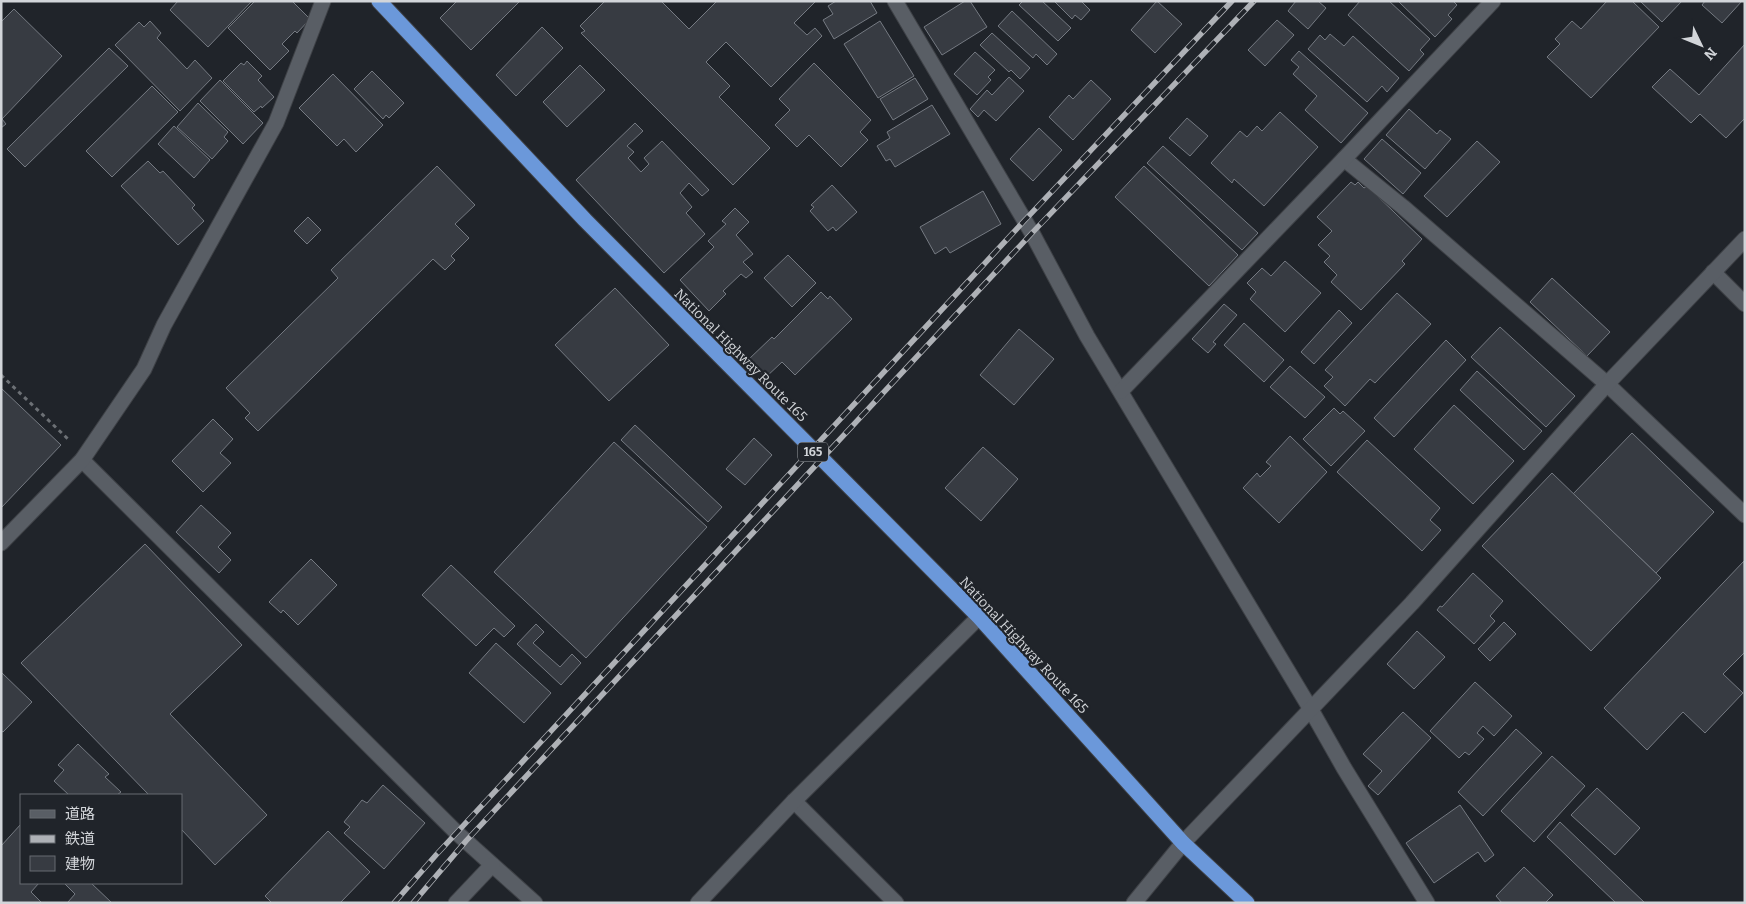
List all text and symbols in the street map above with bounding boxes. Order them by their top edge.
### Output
north arrow [1676,20,1726,70]
text: N [1700,44,1720,63]
street label: National Highway Route 165 [671,285,811,425]
road number: 165 [798,442,828,462]
street label: National Highway Route 165 [956,573,1092,717]
legend [20,794,182,884]
text: 道路 [65,805,95,823]
text: 鉄道 [65,830,95,848]
text: 建物 [65,855,95,873]

